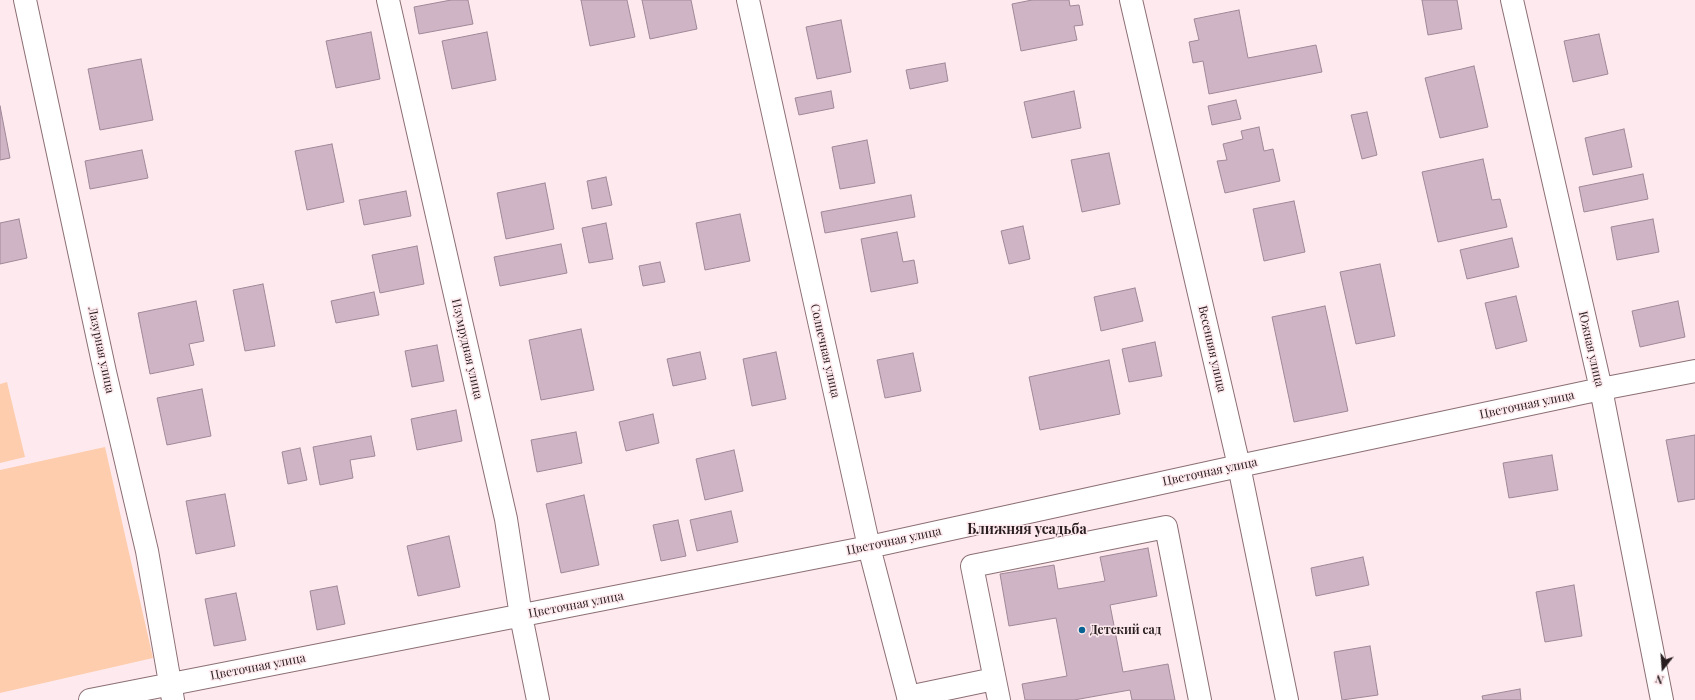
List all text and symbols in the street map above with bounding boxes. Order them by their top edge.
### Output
street label: Изумрудная улица [448,297,486,401]
street label: Солнечная улица [807,303,843,399]
street label: Весенняя улица [1195,304,1229,394]
street label: Лазурная улица [85,305,117,395]
street label: Южная улица [1575,310,1607,388]
street label: Цветочная улица [1478,388,1576,422]
street label: Цветочная улица [1161,455,1259,489]
district label: Ближняя усадьба [967,522,1087,538]
street label: Цветочная улица [845,524,943,558]
street label: Цветочная улица [527,589,625,621]
place label: Детский сад [1090,623,1161,637]
marker: Детский сад [1077,625,1087,635]
north arrow [1643,648,1683,688]
street label: Цветочная улица [209,651,307,683]
text: N [1653,672,1665,688]

